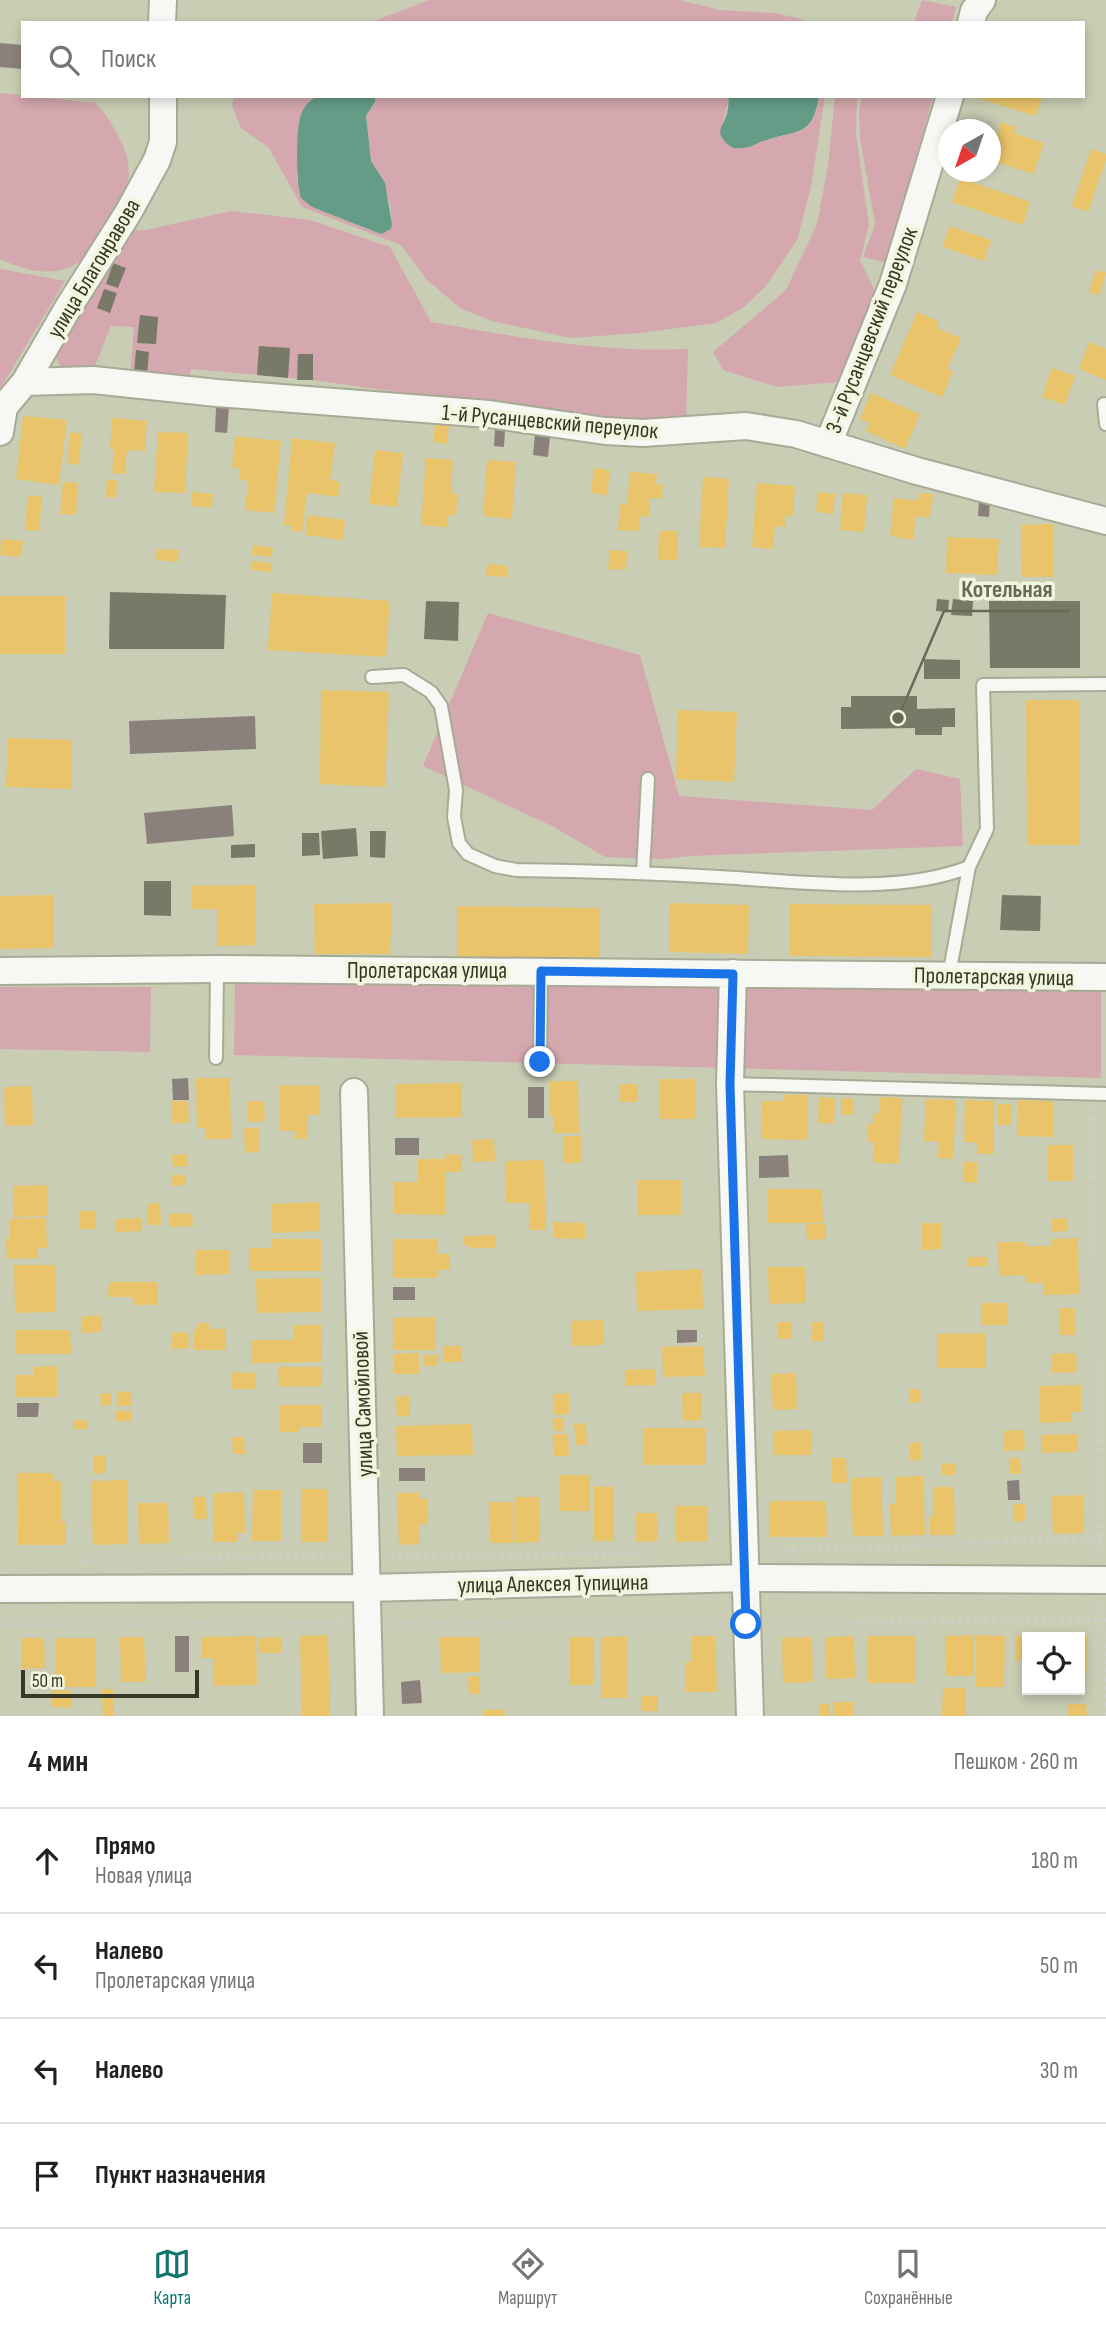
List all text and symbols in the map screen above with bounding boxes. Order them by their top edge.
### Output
search box [21,21,1085,98]
icon: search [45,41,83,79]
text: Поиск [101,44,156,75]
north arrow [938,119,1001,182]
street label: улица Благонравова [41,194,146,343]
street label: 3-й Русанцевский переулок [820,223,924,437]
street label: 1-й Русанцевский переулок [441,399,660,445]
callout: Котельная [944,566,1070,611]
text: Котельная [961,575,1053,604]
street label: Пролетарская улица [347,957,507,985]
street label: Пролетарская улица [914,962,1074,992]
route end [524,1046,555,1077]
street label: улица Самойловой [346,1331,380,1477]
street label: улица Алексея Тупицина [457,1568,649,1600]
route start [730,1608,761,1639]
map controls [1022,1632,1085,1695]
button: locate [1022,1632,1085,1695]
scale bar [21,1667,200,1699]
text: 50 m [32,1670,63,1693]
text: 4 мин [28,1744,88,1780]
text: Пешком · 260 m [954,1748,1078,1776]
text: Прямо [95,1831,156,1862]
icon: ahead [28,1842,66,1880]
text: 180 m [1031,1847,1078,1875]
text: Новая улица [95,1862,192,1890]
text: Налево [95,1936,164,1967]
icon: left [28,1947,66,1985]
text: 50 m [1040,1952,1078,1980]
text: Пролетарская улица [95,1967,255,1995]
icon: left [28,2052,66,2090]
text: Налево [95,2055,164,2086]
text: 30 m [1040,2057,1078,2085]
icon: arrive [28,2157,66,2195]
text: Пункт назначения [95,2160,266,2191]
tab: Карта [153,2245,191,2310]
tab: Маршрут [498,2245,557,2310]
tab: Сохранённые [864,2245,953,2310]

